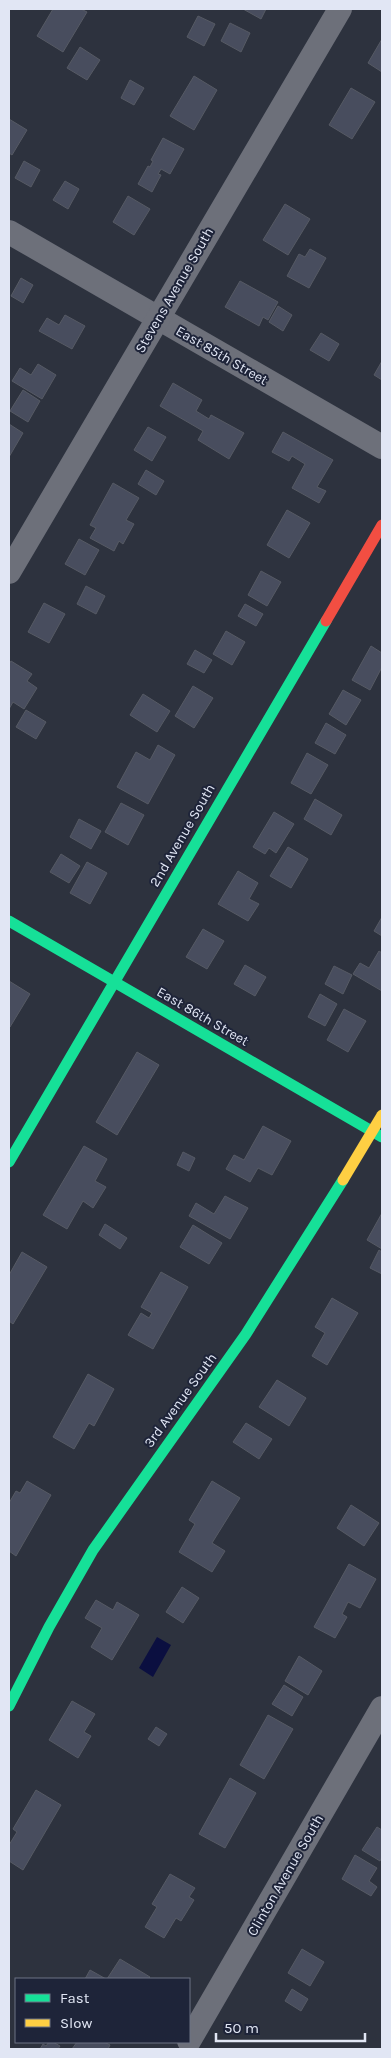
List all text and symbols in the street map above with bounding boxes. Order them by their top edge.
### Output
street label: Stevens Avenue South [132,225,217,356]
street label: East 85th Street [173,322,271,389]
street label: 2nd Avenue South [146,781,219,890]
street label: East 86th Street [154,983,252,1050]
street label: 3rd Avenue South [140,1350,220,1451]
street label: Clinton Avenue South [244,1811,327,1939]
legend [15,1978,190,2043]
text: Fast [60,1989,90,2007]
scale bar [216,2010,365,2042]
text: Slow [60,2014,92,2032]
text: 50 m [224,2019,259,2037]

